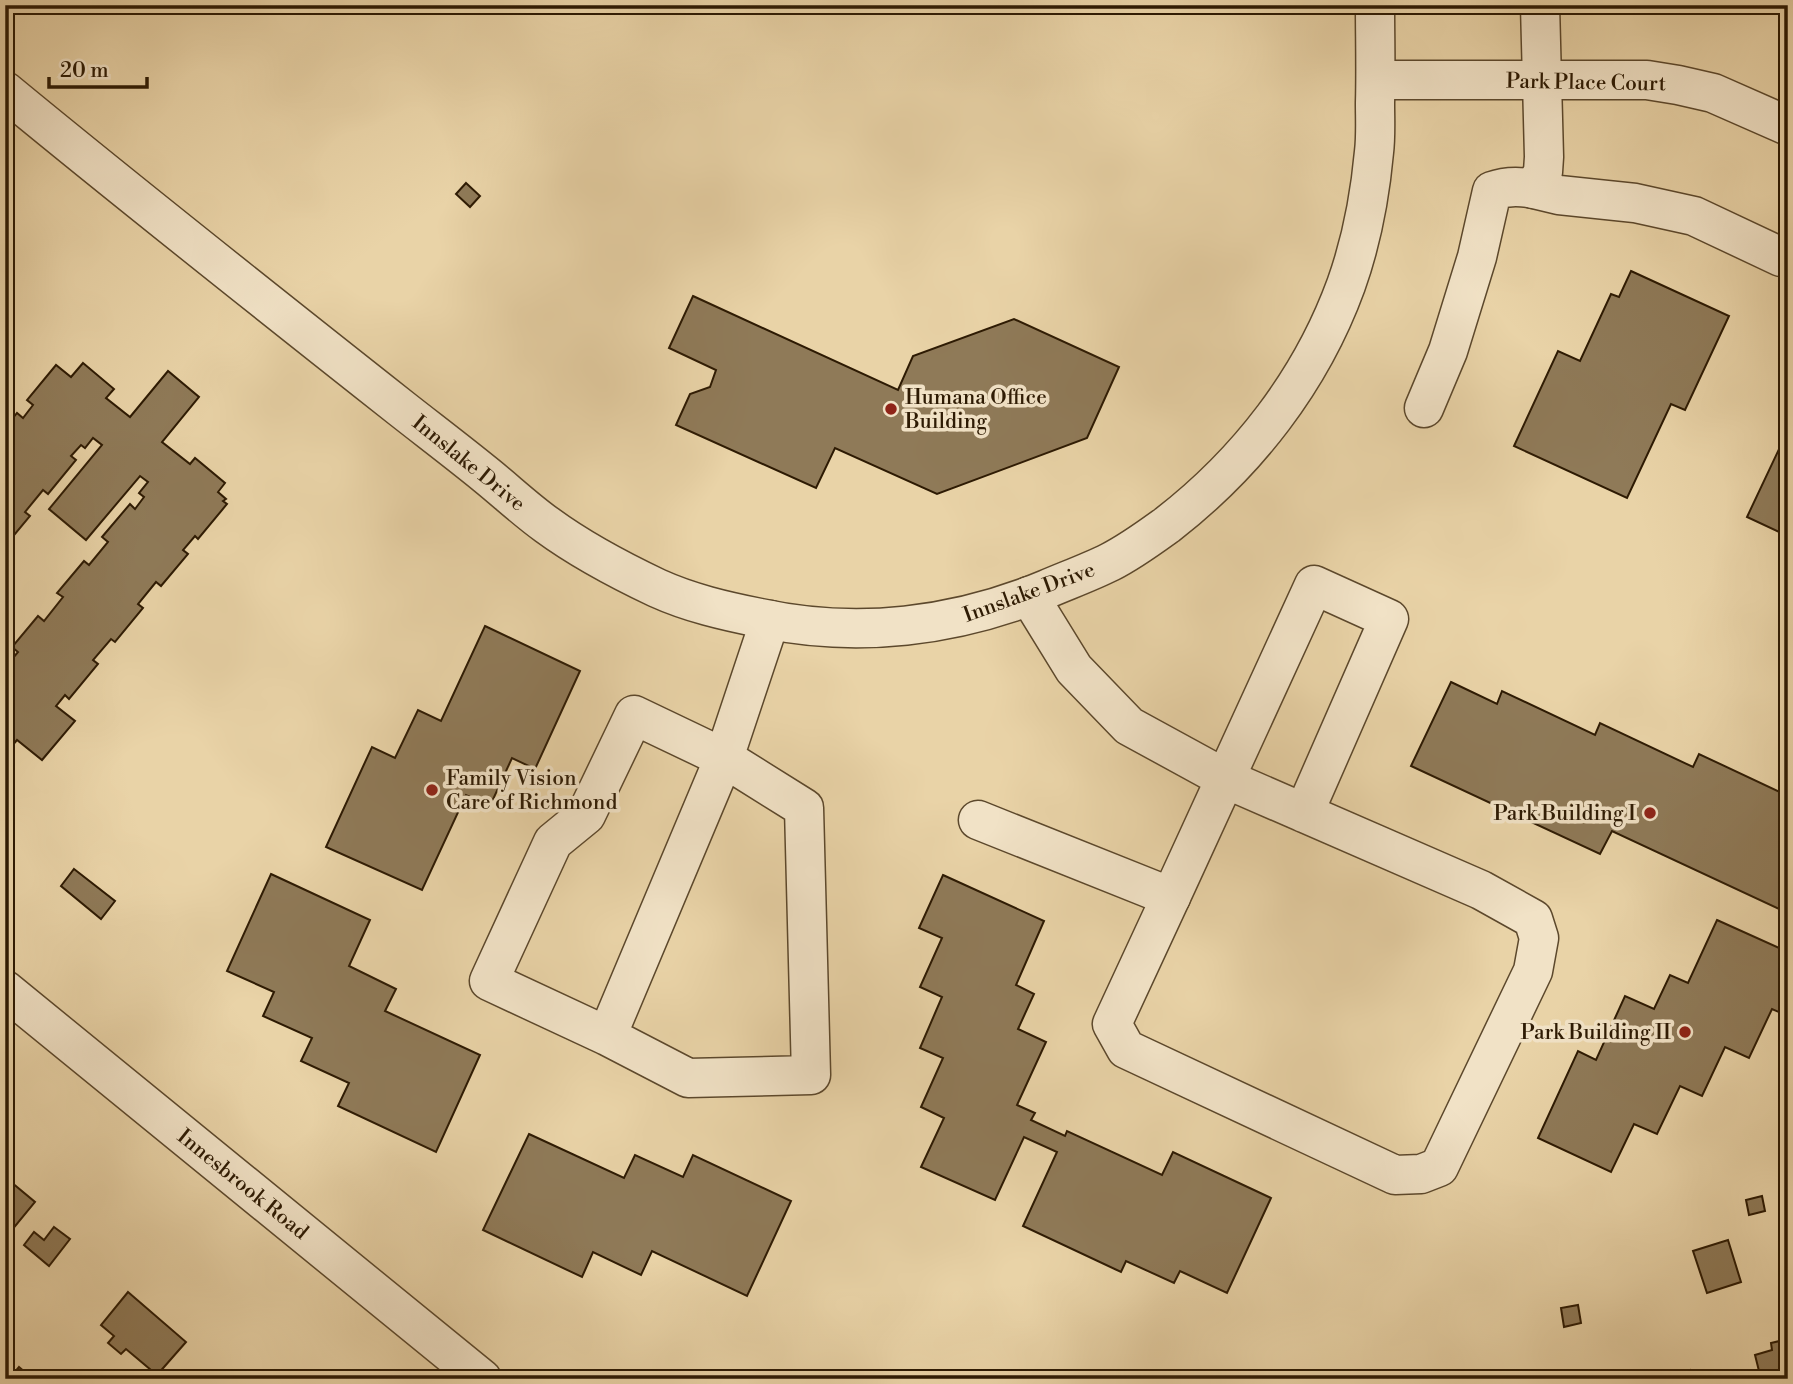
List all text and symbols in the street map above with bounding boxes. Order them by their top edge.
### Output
scale bar [49,46,147,90]
text: 20 m [60,58,109,84]
street label: Park Place Court [1506,69,1667,97]
place label: Humana Office Building [904,385,1047,435]
marker: Humana Office Building [883,401,899,417]
street label: Innslake Drive [406,410,530,517]
street label: Innslake Drive [960,557,1099,629]
place label: Family Vision Care of Richmond [446,766,617,816]
marker: Family Vision Care of Richmond [424,782,440,798]
place label: Park Building I [1494,801,1636,827]
marker: Park Building I [1642,805,1658,821]
place label: Park Building II [1521,1020,1671,1046]
marker: Park Building II [1677,1024,1693,1040]
street label: Innesbrook Road [172,1124,313,1246]

